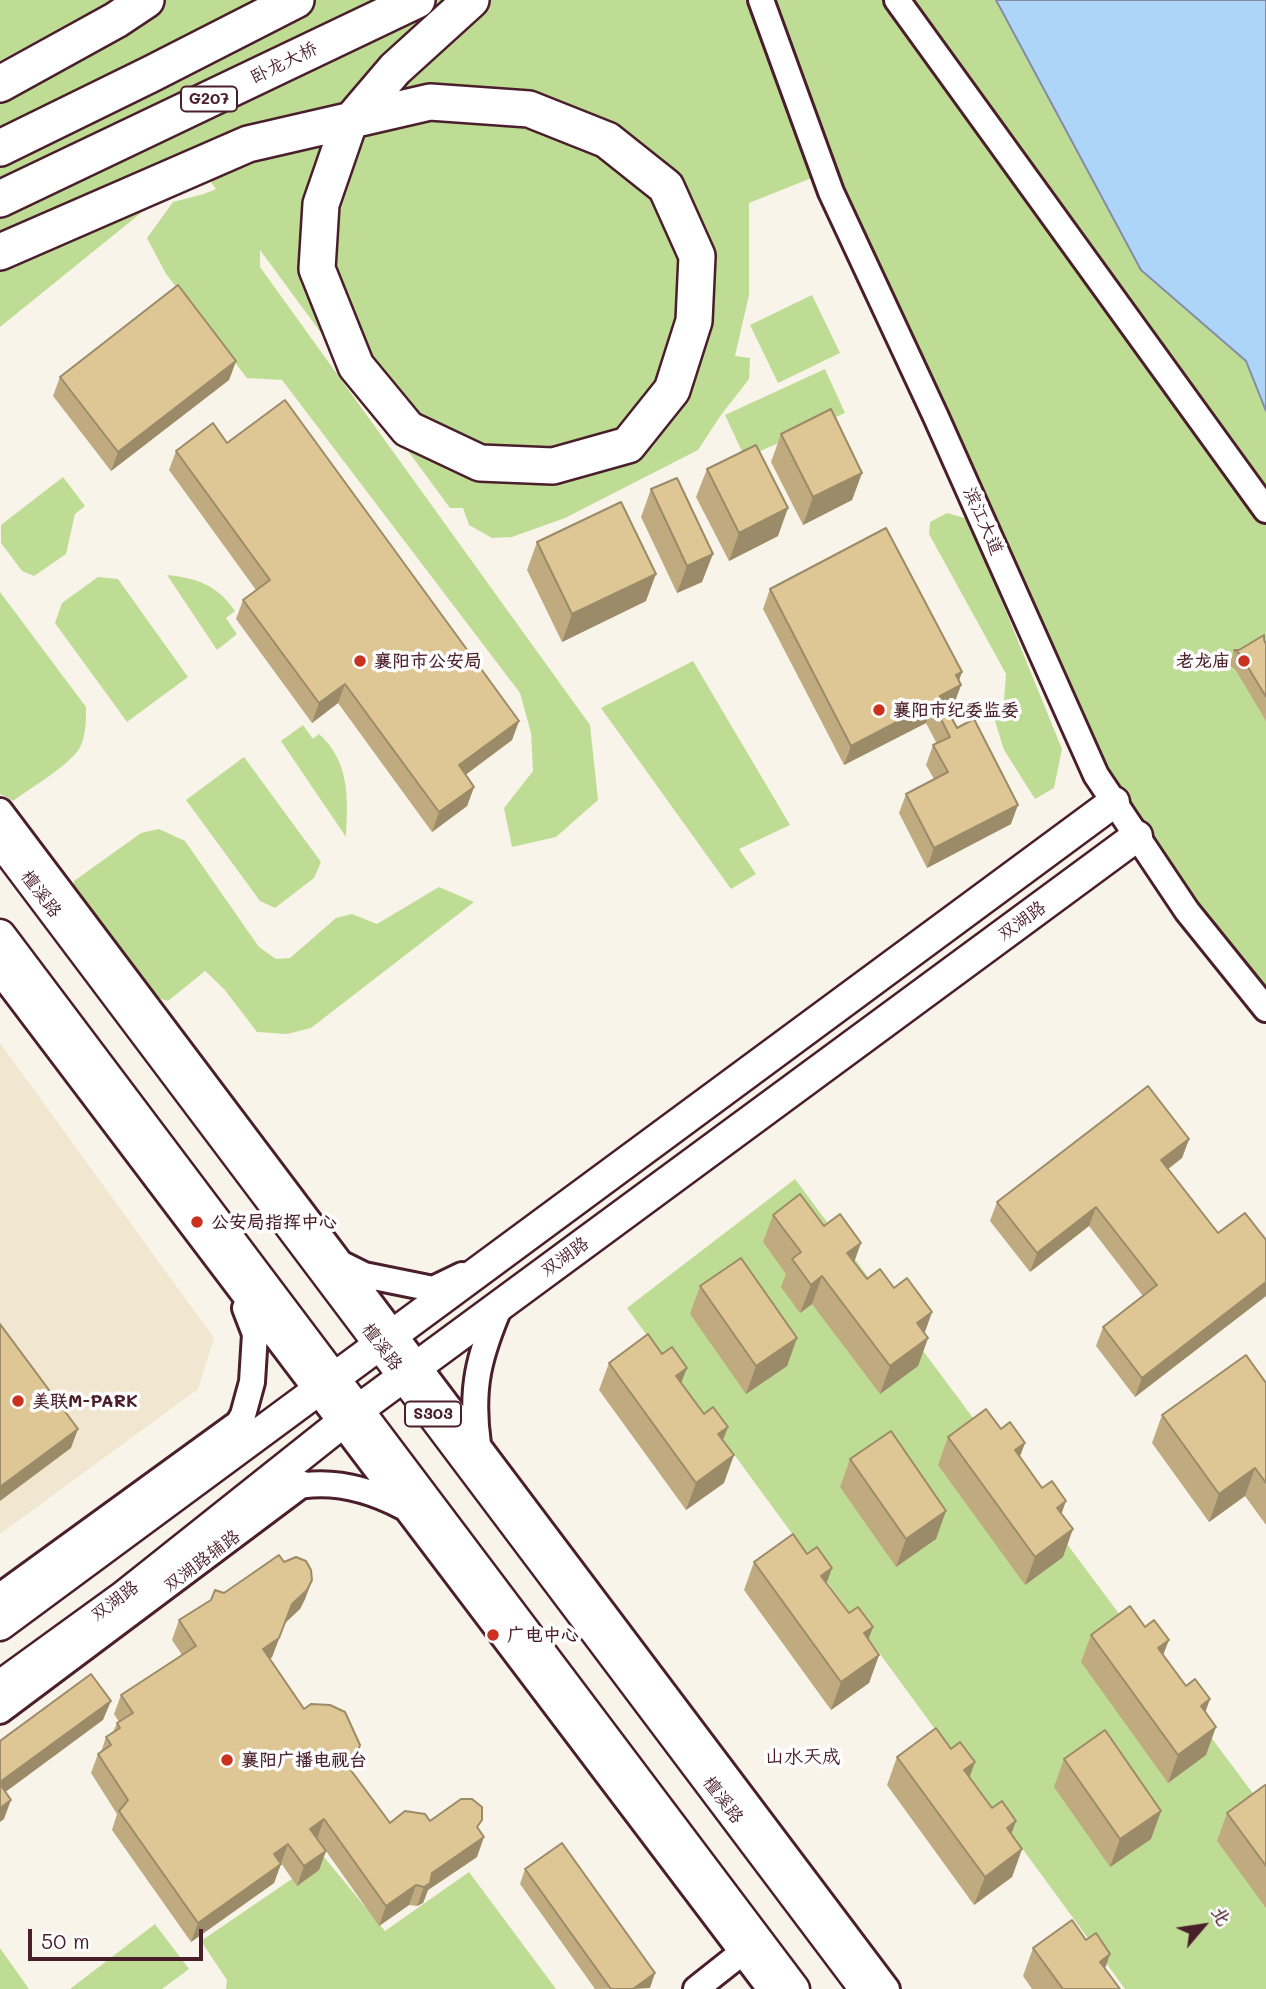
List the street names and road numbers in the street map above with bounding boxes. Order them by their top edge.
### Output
street label: 卧龙大桥 [247,38,321,88]
road number: G207 [181,86,237,111]
street label: 滨江大道 [958,484,1008,558]
street label: 檀溪路 [16,866,66,922]
street label: 双湖路 [994,896,1050,946]
street label: 双湖路 [537,1232,593,1282]
street label: 檀溪路 [357,1319,407,1375]
road number: S303 [405,1402,461,1426]
street label: 双湖路辅路 [160,1525,244,1597]
street label: 双湖路 [87,1576,143,1626]
street label: 檀溪路 [698,1772,748,1828]

